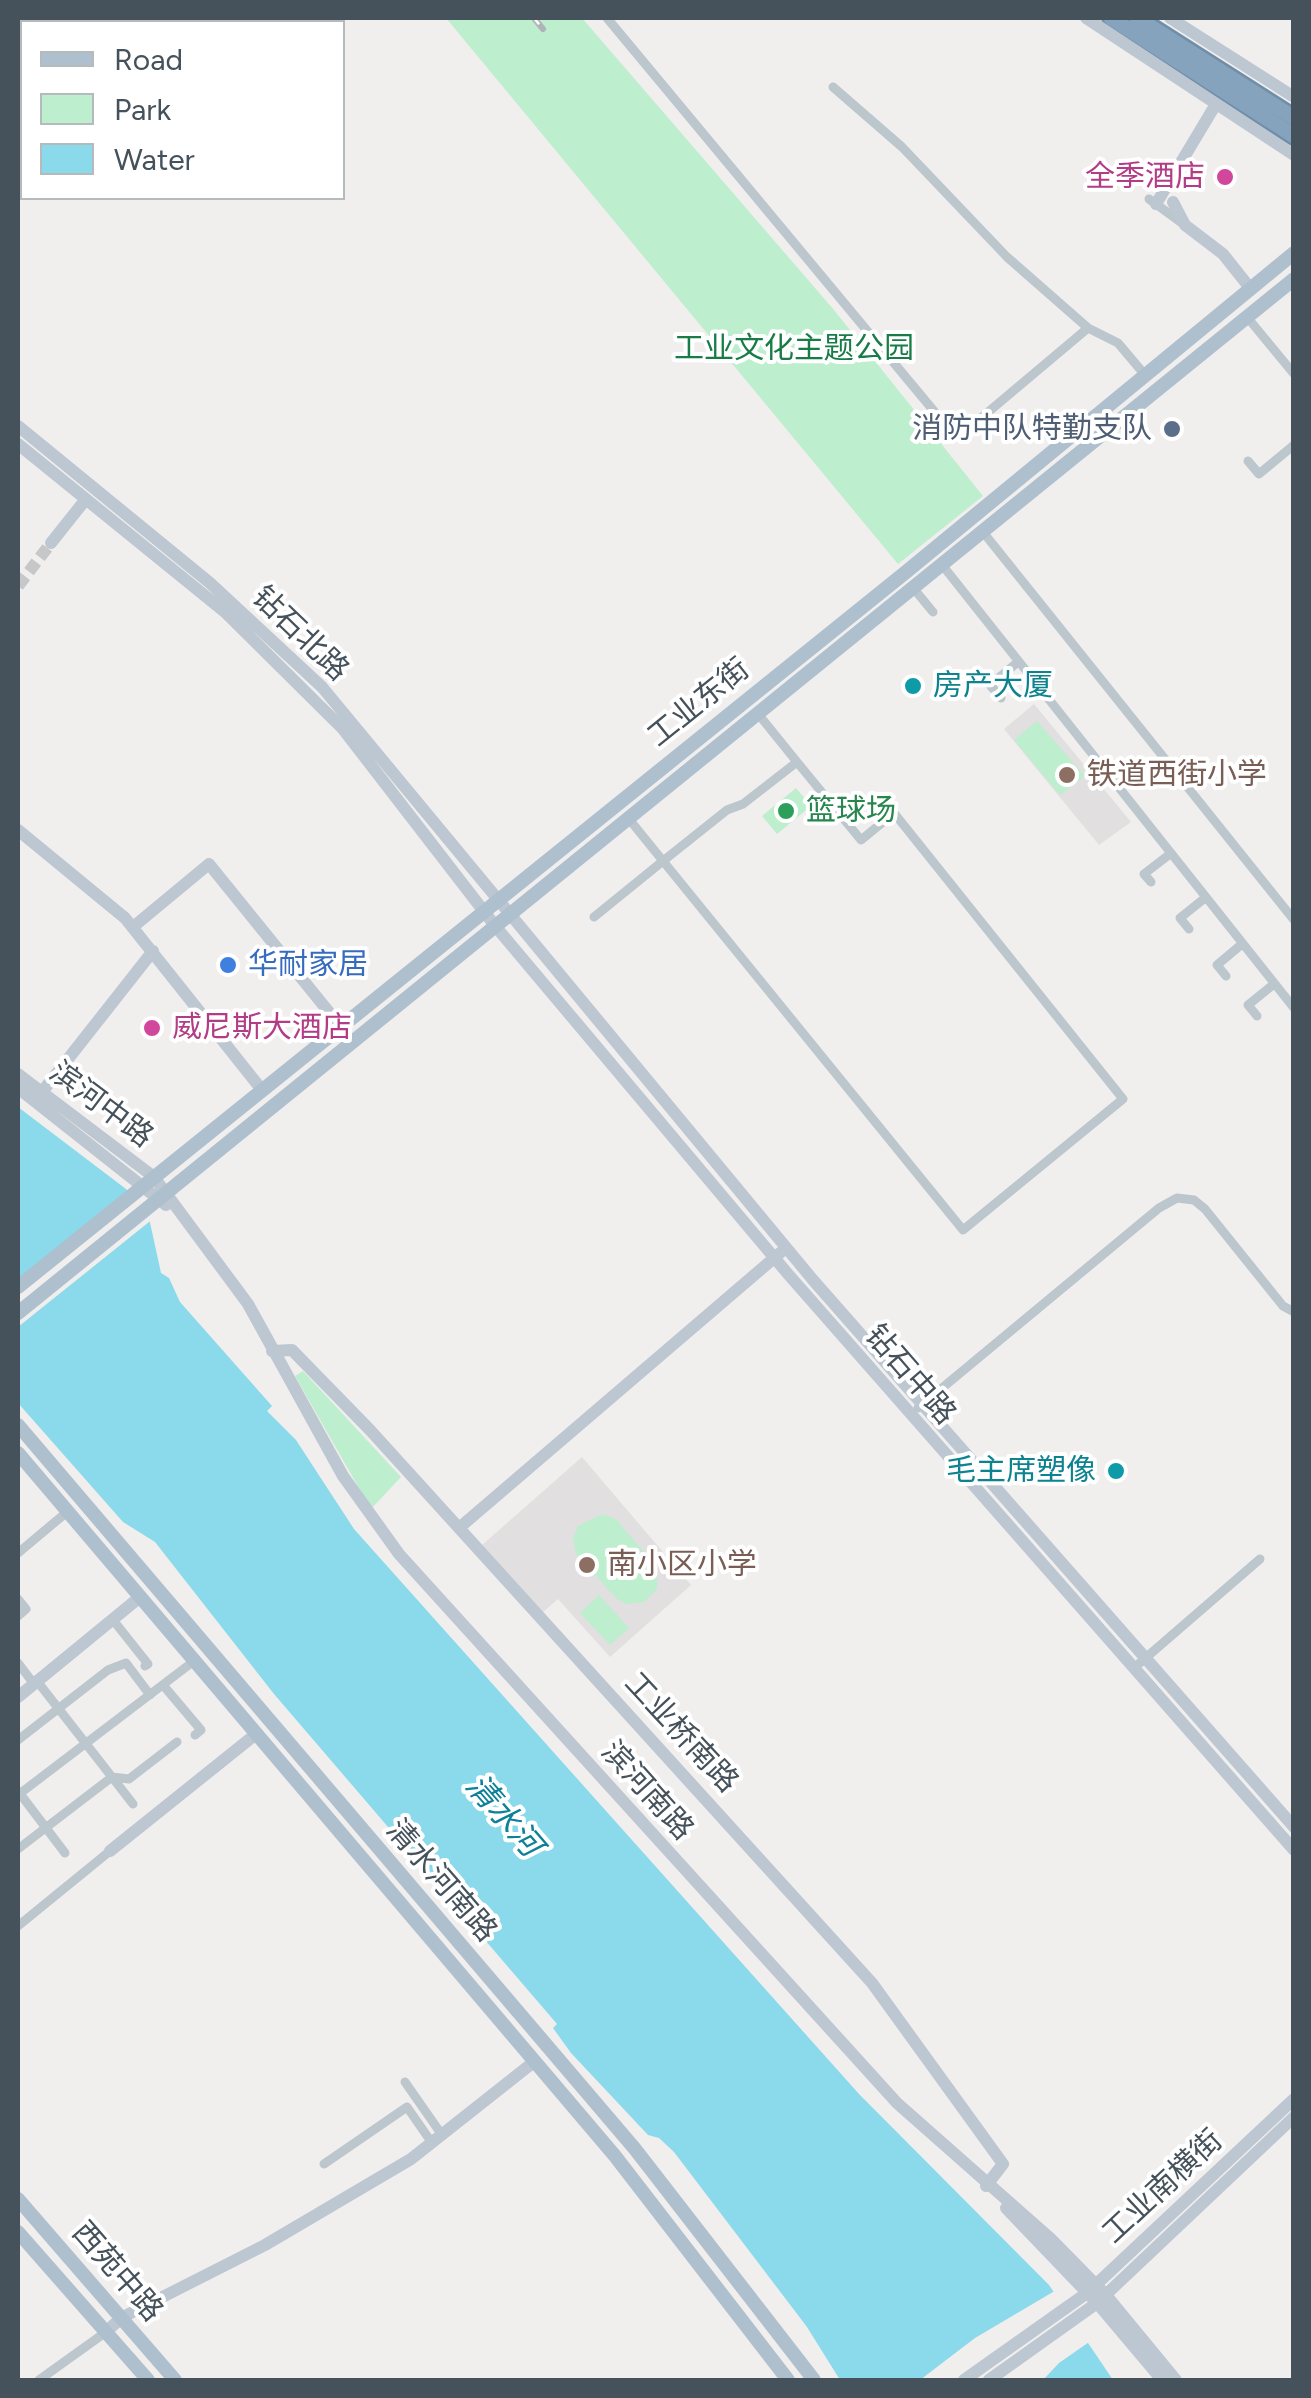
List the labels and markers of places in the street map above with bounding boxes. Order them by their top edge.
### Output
place label: 全季酒店 [1085,159,1205,195]
marker: 全季酒店 [1214,166,1236,188]
place label: 消防中队特勤支队 [912,411,1152,447]
marker: 消防中队特勤支队 [1161,418,1183,440]
place label: 房产大厦 [933,668,1053,704]
marker: 房产大厦 [902,675,924,697]
place label: 铁道西街小学 [1087,757,1267,793]
marker: 铁道西街小学 [1056,764,1078,786]
place label: 篮球场 [806,793,896,829]
marker: 篮球场 [775,800,797,822]
place label: 华耐家居 [248,947,368,983]
marker: 华耐家居 [217,954,239,976]
place label: 威尼斯大酒店 [172,1010,352,1046]
marker: 威尼斯大酒店 [141,1017,163,1039]
place label: 毛主席塑像 [946,1453,1096,1489]
marker: 毛主席塑像 [1105,1460,1127,1482]
place label: 南小区小学 [607,1547,757,1583]
marker: 南小区小学 [576,1554,598,1576]

